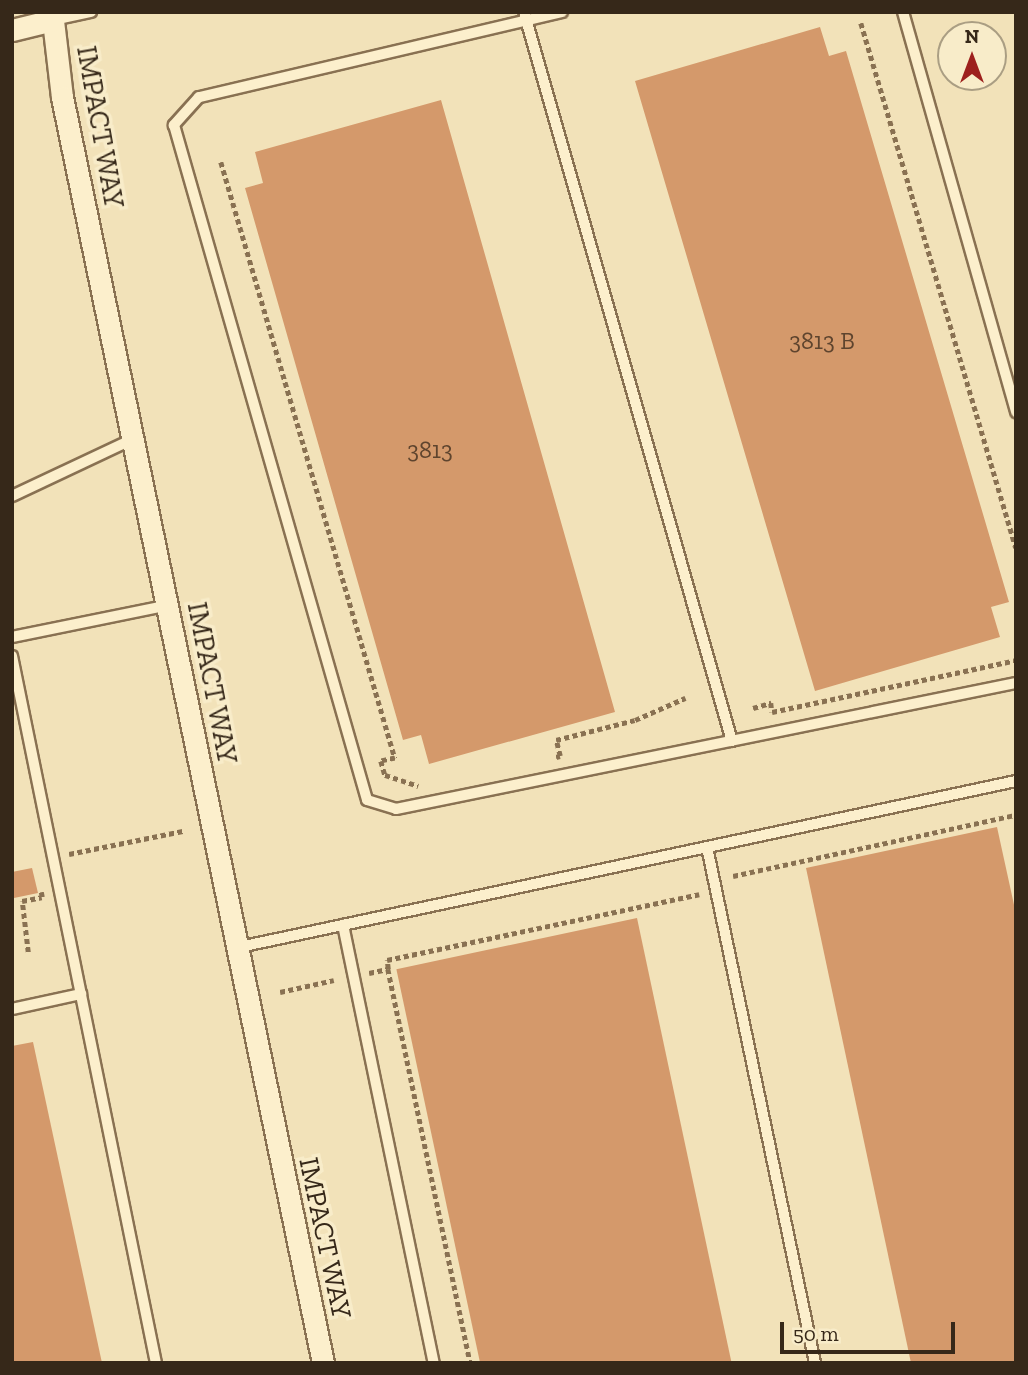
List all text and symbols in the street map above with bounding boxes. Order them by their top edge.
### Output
north arrow [937,21,1007,91]
text: N [965,25,979,48]
street label: IMPACT WAY [69,43,131,211]
house number: 3813 B [789,327,855,355]
house number: 3813 [407,436,453,464]
street label: IMPACT WAY [180,599,244,767]
street label: IMPACT WAY [291,1154,359,1322]
scale bar [783,1308,958,1352]
text: 50 m [793,1321,839,1346]

